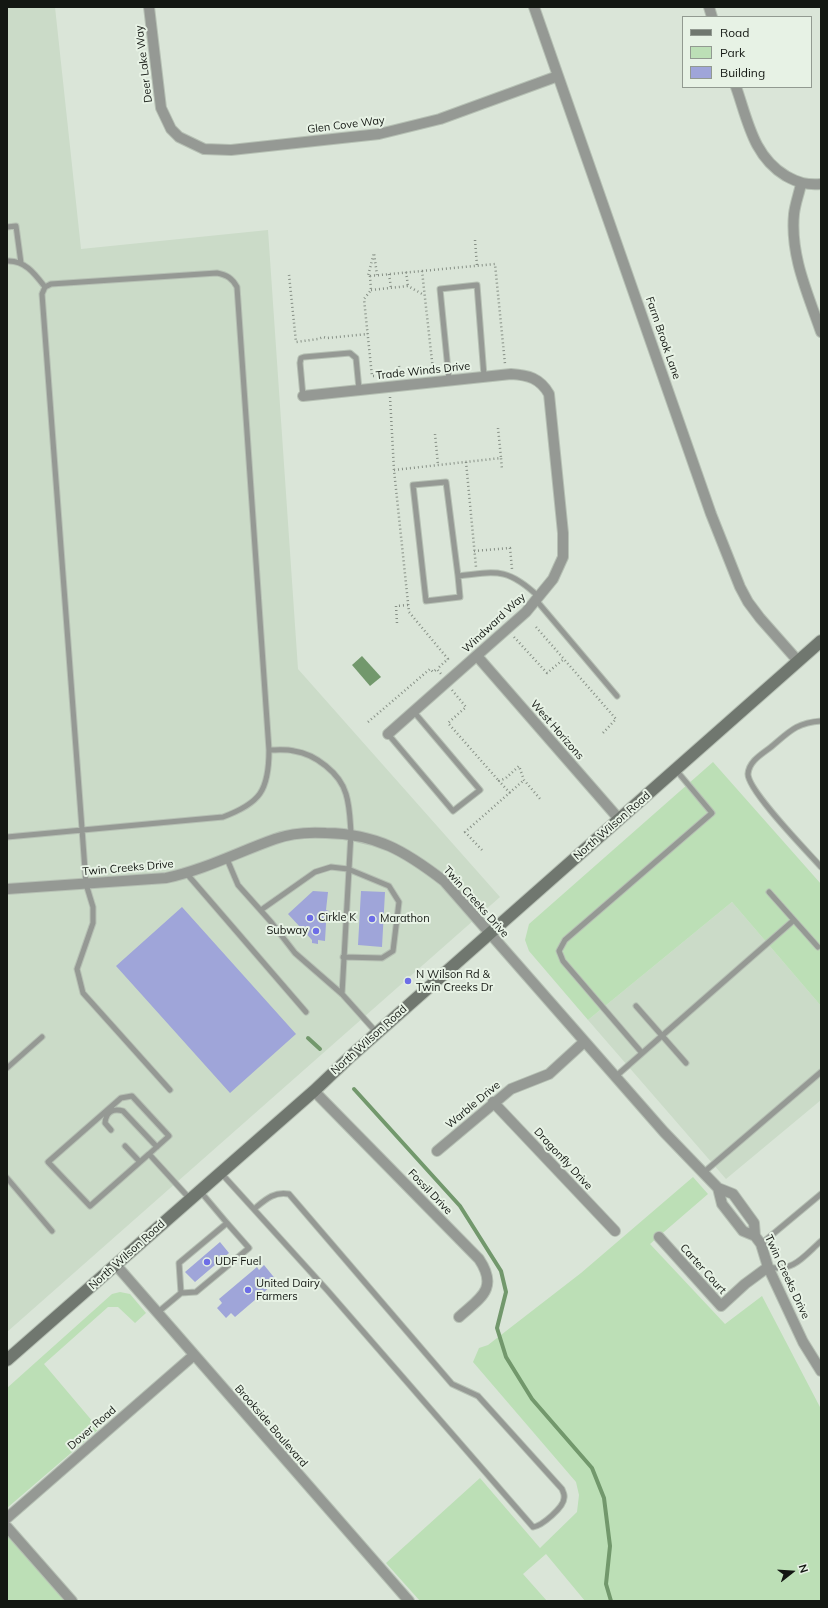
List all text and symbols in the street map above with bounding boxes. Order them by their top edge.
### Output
legend [682,16,812,88]
street label: Deer Lake Way [133,24,155,104]
text: Road [720,25,749,40]
text: Park [720,45,745,60]
text: Building [720,65,765,80]
street label: Glen Cove Way [307,114,385,136]
street label: Farm Brook Lane [643,295,683,381]
street label: Trade Winds Drive [375,359,471,383]
street label: Windward Way [460,590,528,656]
street label: West Horizons [527,697,587,763]
street label: North Wilson Road [571,789,653,863]
street label: Twin Creeks Drive [82,857,174,879]
street label: Twin Creeks Drive [441,864,511,940]
place label: Cirkle K [318,911,356,925]
place label: Marathon [380,912,430,926]
marker: Cirkle K [305,913,315,923]
marker: Marathon [367,914,377,924]
place label: Subway [266,924,308,938]
marker: Subway [311,926,321,936]
place label: N Wilson Rd & Twin Creeks Dr [416,968,493,994]
marker: N Wilson Rd & Twin Creeks Dr [403,976,413,986]
street label: North Wilson Road [328,1002,410,1078]
street label: Warble Drive [443,1078,503,1132]
street label: Dragonfly Drive [531,1125,595,1193]
street label: Fossil Drive [405,1167,455,1217]
street label: North Wilson Road [86,1217,168,1293]
street label: Twin Creeks Drive [762,1233,812,1321]
street label: Carter Court [677,1241,729,1297]
place label: UDF Fuel [215,1255,261,1269]
marker: UDF Fuel [202,1257,212,1267]
place label: United Dairy Farmers [256,1277,320,1303]
marker: United Dairy Farmers [243,1285,253,1295]
street label: Brookside Boulevard [232,1382,310,1470]
street label: Dover Road [65,1403,119,1453]
north arrow [772,1552,812,1592]
text: N [796,1562,811,1575]

